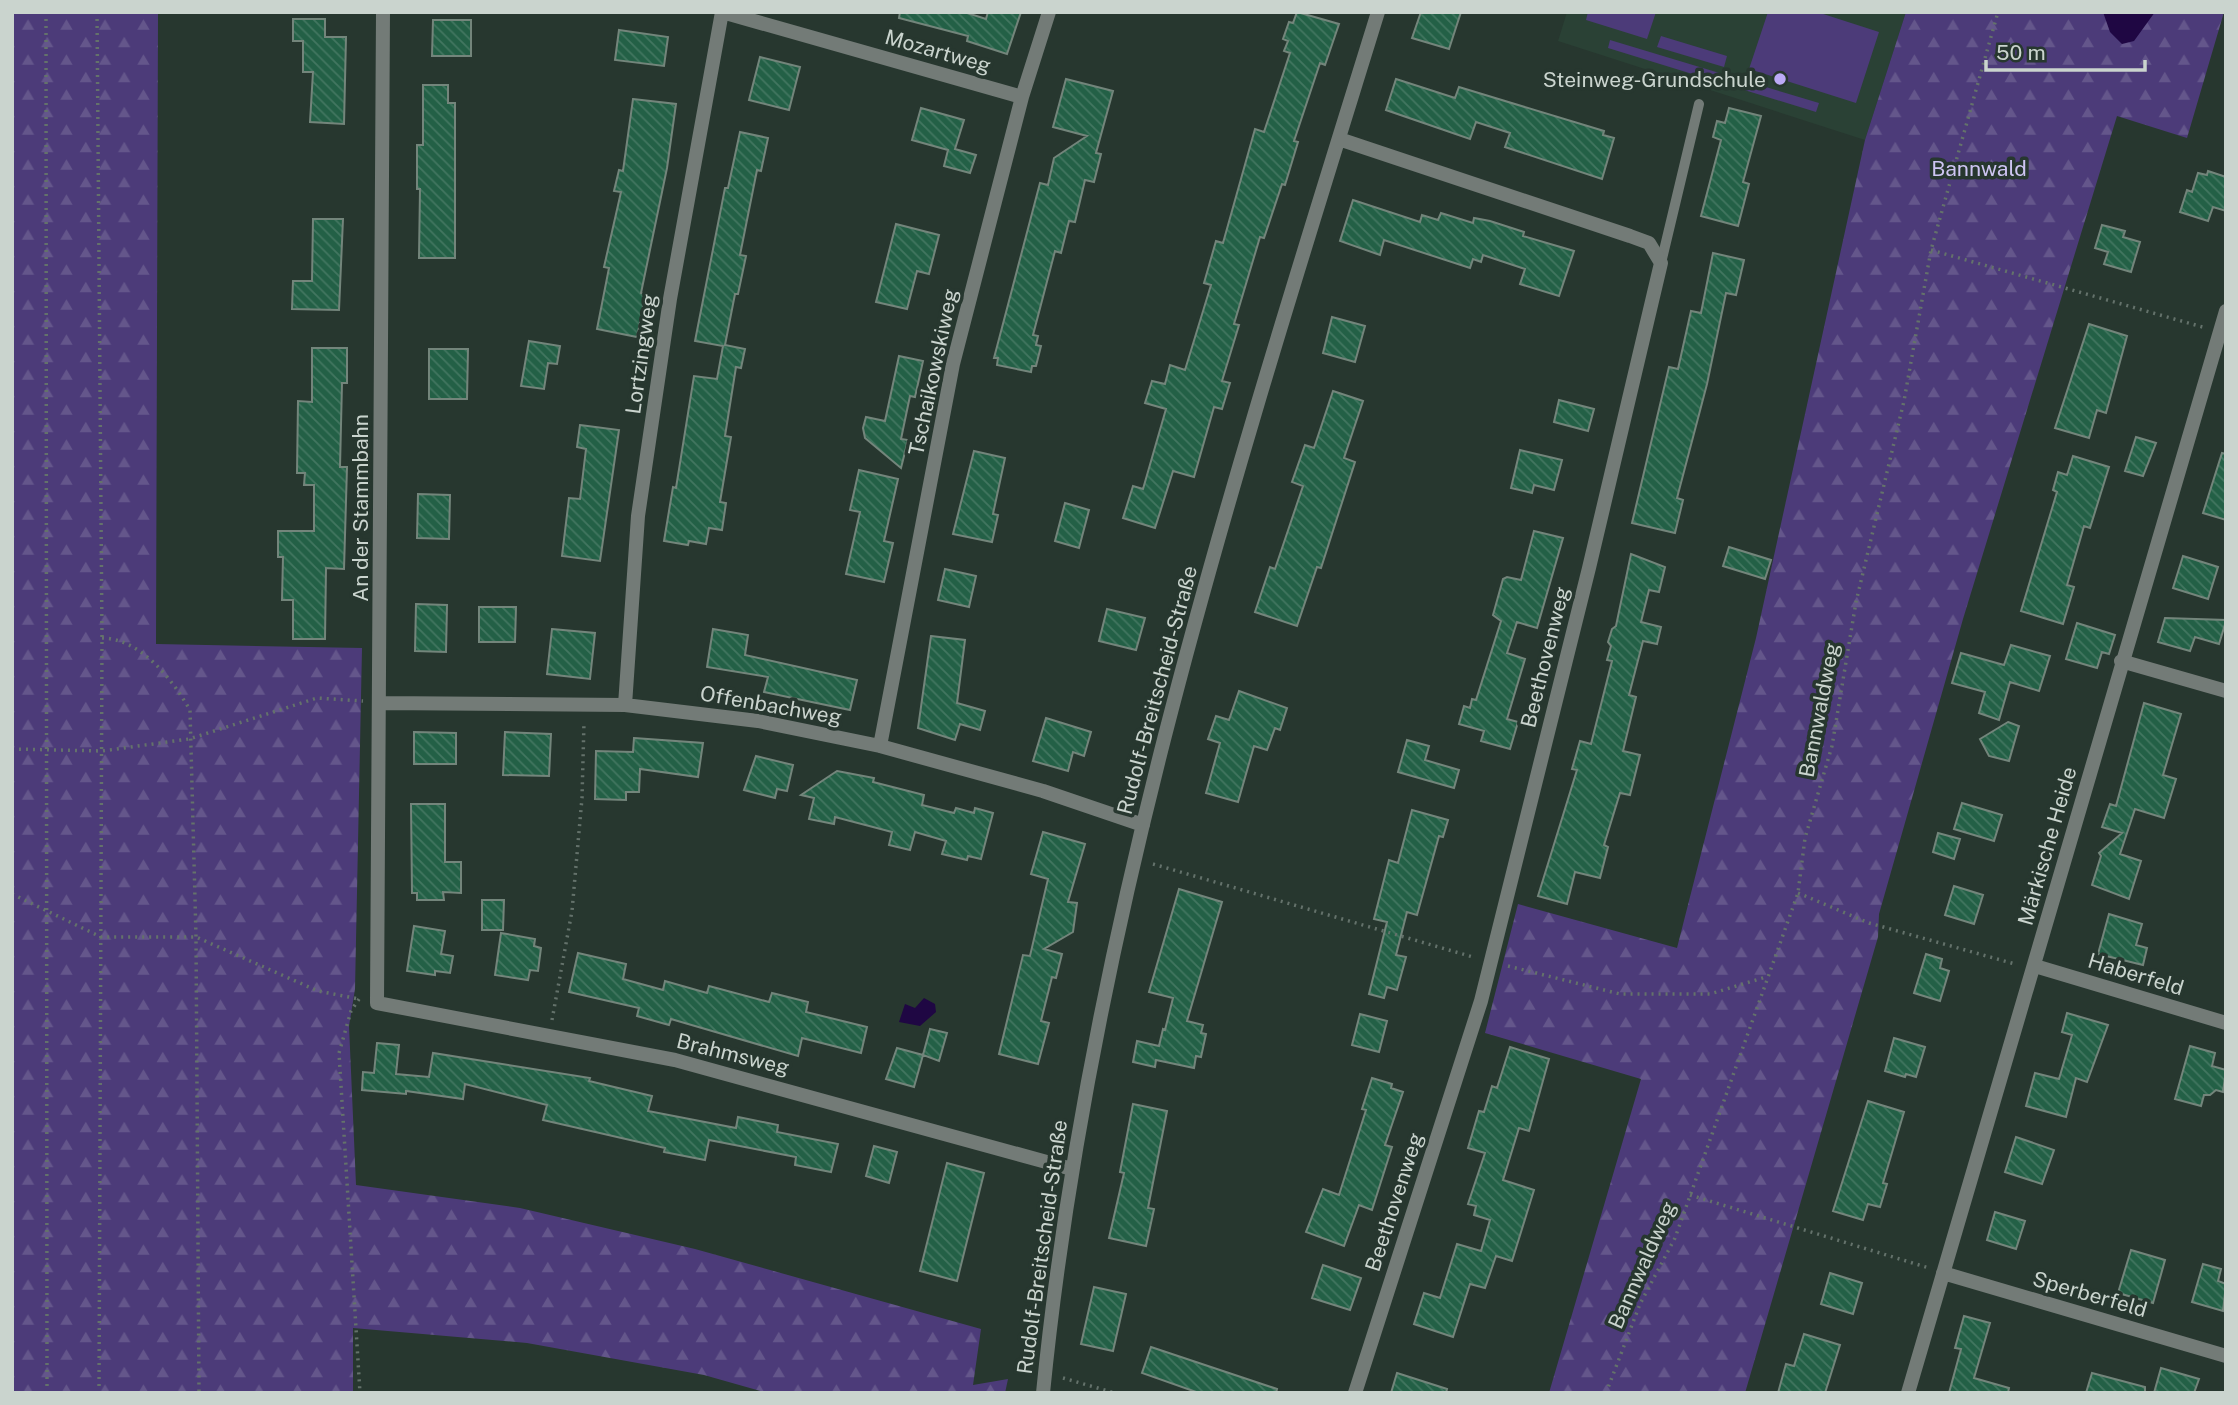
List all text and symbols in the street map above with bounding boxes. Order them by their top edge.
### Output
street label: Mozartweg [882,24,994,78]
scale bar [1986,28,2145,72]
text: 50 m [1996,40,2046,65]
place label: Steinweg-Grundschule [1543,67,1766,92]
marker: Steinweg-Grundschule [1772,71,1788,87]
park label: Bannwald [1931,156,2027,181]
street label: Tschaikowskiweg [903,286,963,458]
street label: Lortzingweg [620,292,662,416]
street label: An der Stammbahn [348,414,373,602]
street label: Rudolf-Breitscheid-Straße [1112,563,1202,817]
street label: Beethovenweg [1515,584,1575,730]
street label: Bannwaldweg [1794,640,1844,780]
street label: Offenbachweg [698,680,844,730]
street label: Märkische Heide [2012,764,2082,928]
street label: Haberfeld [2085,948,2187,1000]
street label: Brahmsweg [674,1028,792,1080]
street label: Rudolf-Breitscheid-Straße [1012,1118,1072,1376]
street label: Beethovenweg [1360,1129,1428,1275]
street label: Bannwaldweg [1603,1197,1681,1333]
street label: Sperberfeld [2030,1266,2150,1322]

